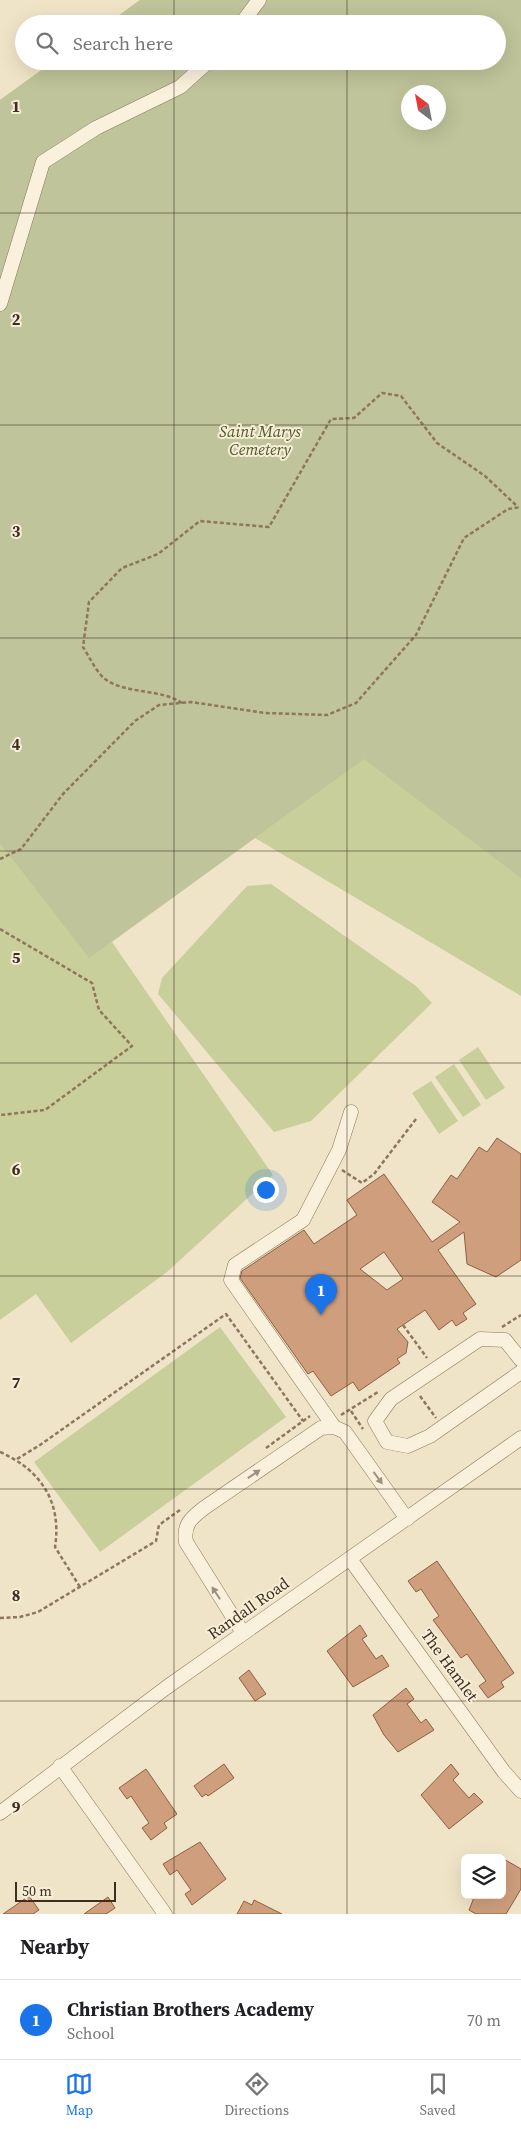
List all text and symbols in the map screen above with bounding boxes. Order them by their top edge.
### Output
search box [15,15,506,70]
icon: search [33,29,61,57]
text: Search here [73,30,173,56]
north arrow [401,85,446,130]
text: 1 [12,95,20,117]
text: 2 [12,308,21,330]
park label: Saint Marys Cemetery [219,420,301,460]
text: 3 [12,520,21,542]
text: 4 [12,733,21,755]
text: 5 [12,946,21,968]
text: 6 [12,1158,21,1180]
your location [253,1177,279,1203]
pin: 1 [305,1274,337,1315]
text: 7 [12,1371,21,1393]
one-way arrow [248,1469,261,1479]
one-way arrow [373,1471,383,1485]
street label: Randall Road [203,1572,293,1644]
text: 8 [12,1584,20,1606]
one-way arrow [212,1586,221,1599]
street label: The Hamlet [416,1625,484,1706]
text: 9 [12,1796,21,1818]
map controls [461,1854,506,1899]
button: layers [461,1854,506,1899]
scale bar [15,1879,116,1902]
text: 50 m [22,1881,52,1901]
text: Nearby [20,1932,90,1961]
text: Christian Brothers Academy [67,1996,314,2022]
text: 1 [32,2009,40,2031]
text: 70 m [467,2009,501,2031]
text: School [67,2022,115,2044]
tab: Map [65,2070,93,2120]
tab: Directions [224,2070,289,2120]
tab: Saved [420,2070,456,2120]

